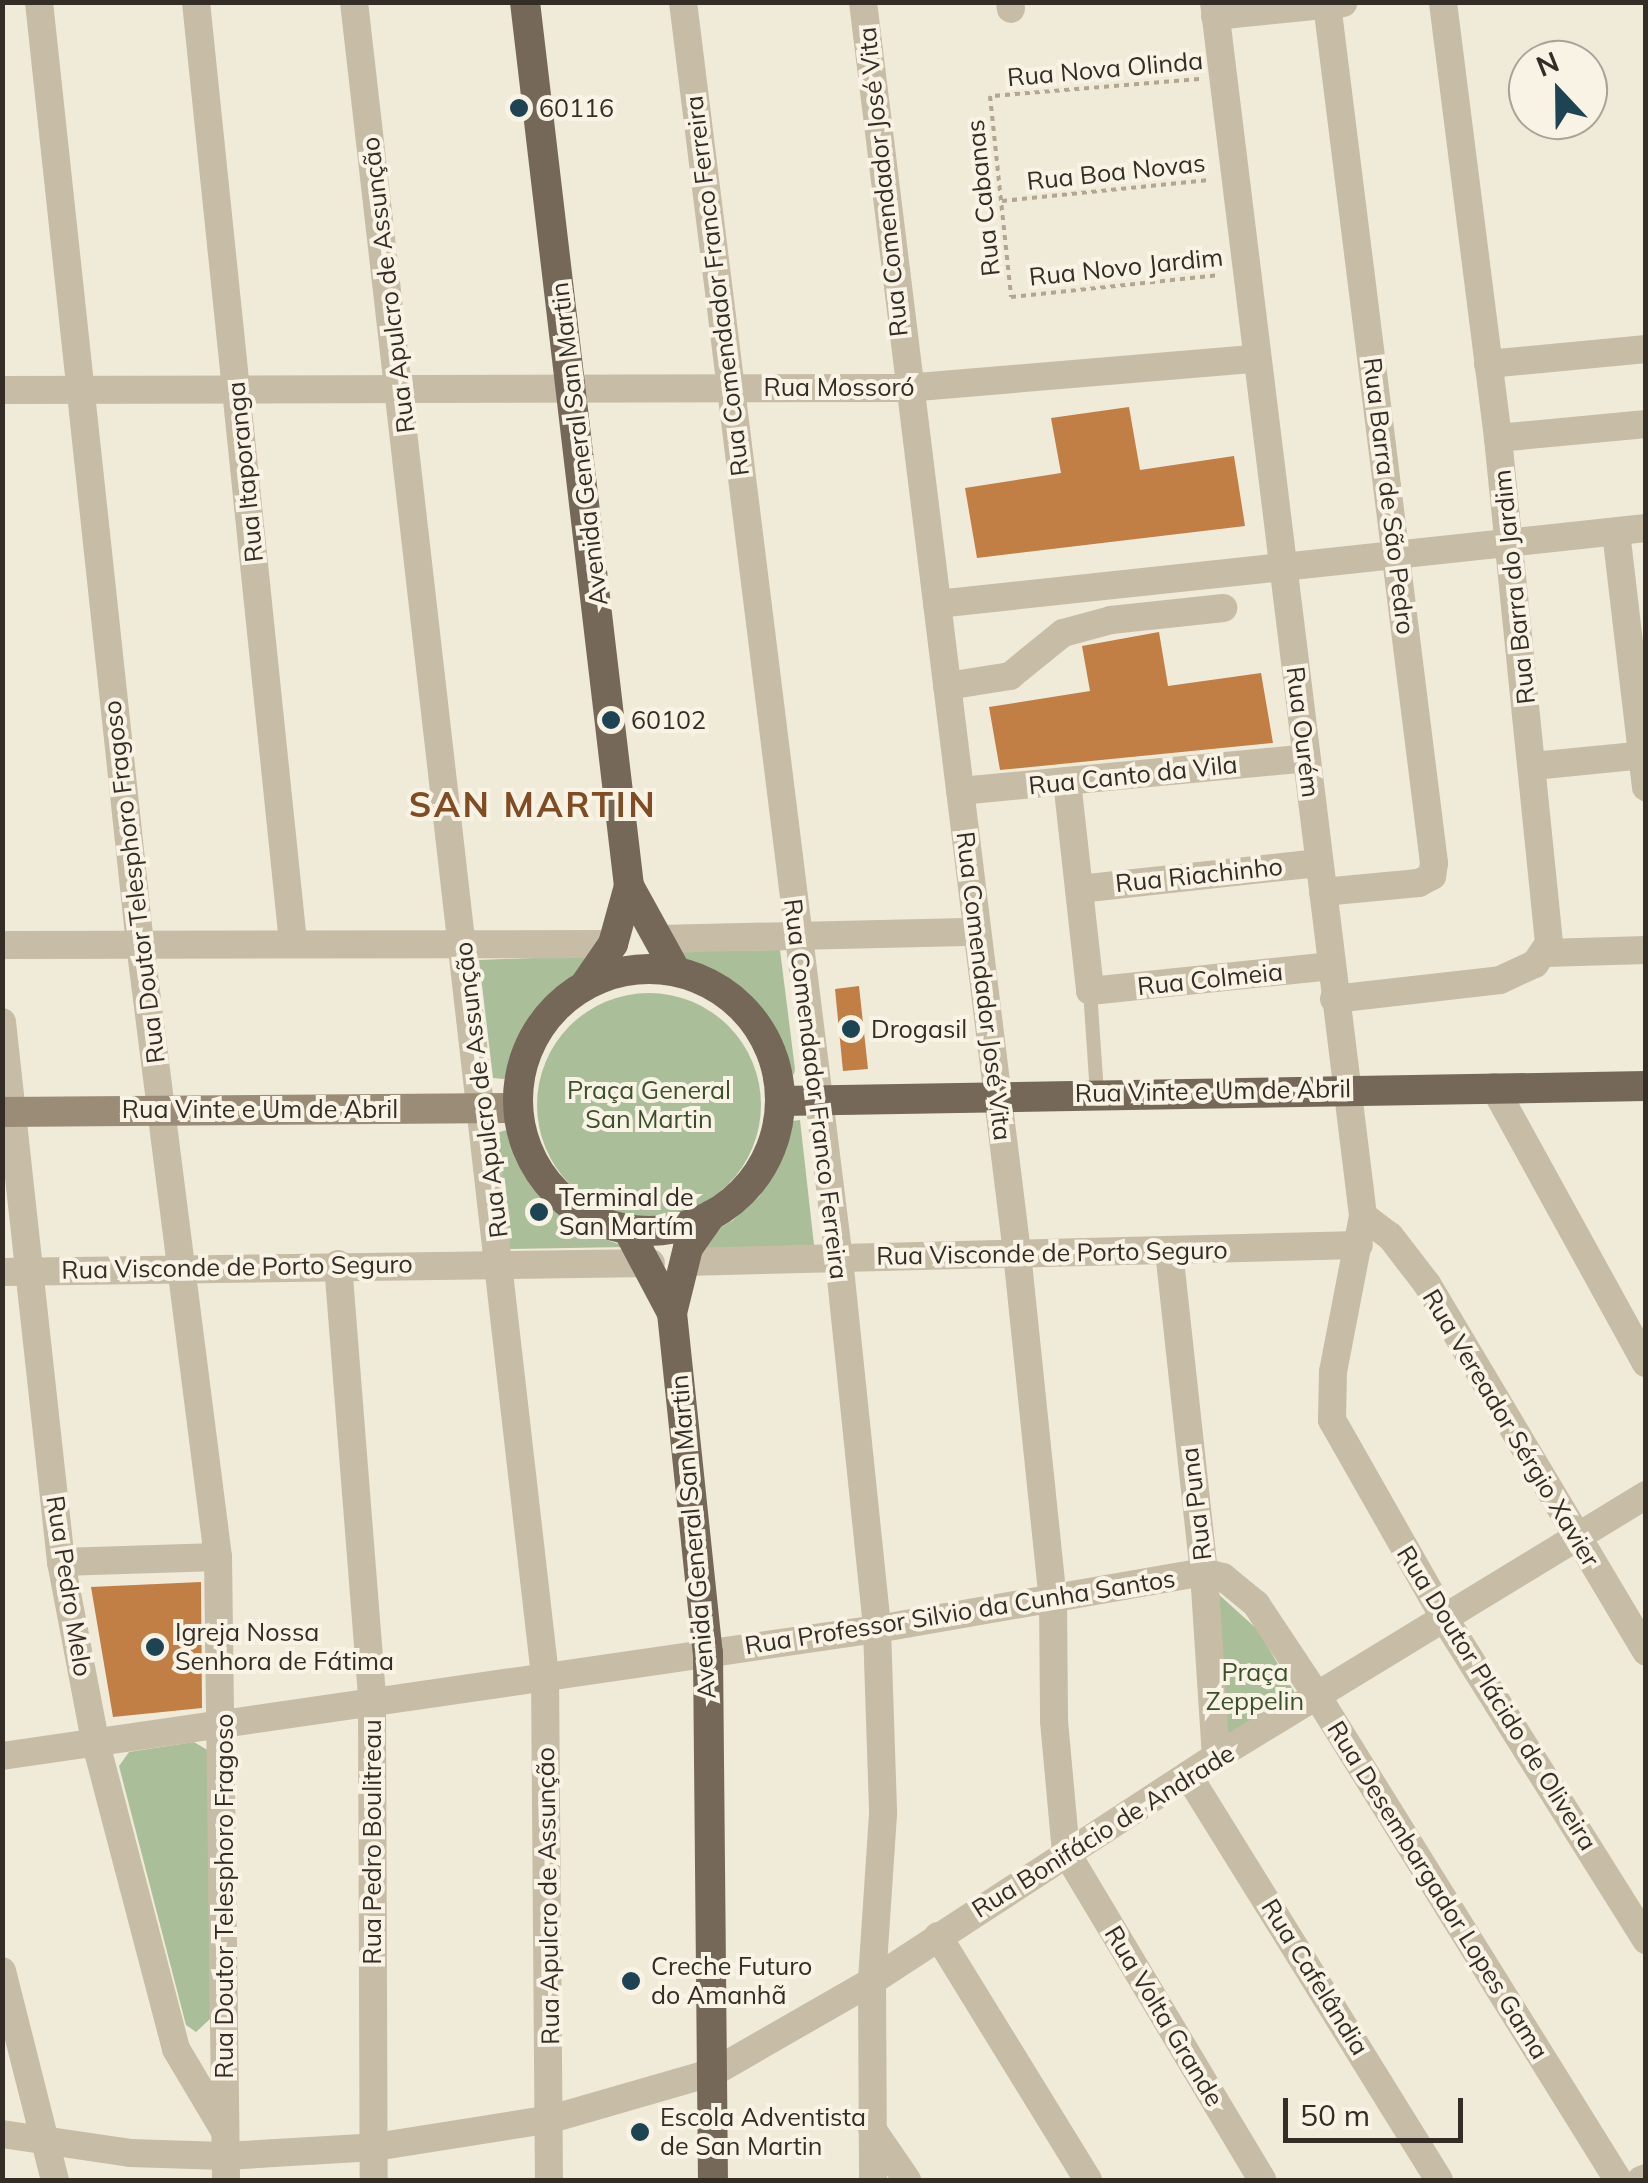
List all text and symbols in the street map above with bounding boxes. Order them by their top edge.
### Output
street label: Rua Comendador José Vita [852,26,914,338]
north arrow [1508,40,1608,140]
text: N [1531,43,1564,84]
street label: Rua Nova Olinda [1006,45,1204,93]
place label: 60116 [539,93,614,123]
street label: Rua Comendador Franco Ferreira [679,94,755,478]
marker: 60116 [508,97,530,119]
street label: Rua Cabanas [960,118,1006,278]
street label: Rua Apulcro de Assunção [355,135,421,435]
street label: Rua Boa Novas [1025,148,1207,196]
street label: Rua Novo Jardim [1027,242,1225,292]
street label: Avenida General San Martin [544,281,614,607]
street label: Rua Barra de São Pedro [1357,356,1421,636]
street label: Rua Mossoró [763,372,915,402]
street label: Rua Itaporanga [221,380,269,564]
street label: Rua Barra do Jardim [1487,468,1541,706]
street label: Rua Ourém [1280,665,1326,799]
street label: Rua Doutor Telesphoro Fragoso [97,699,171,1065]
place label: 60102 [631,705,706,735]
marker: 60102 [600,709,622,731]
street label: Rua Canto da Vila [1027,749,1239,801]
district label: SAN MARTIN [409,783,657,825]
street label: Rua Comendador José Vita [950,830,1018,1142]
street label: Rua Riachinho [1114,851,1284,899]
street label: Rua Comendador Franco Ferreira [778,897,854,1281]
street label: Rua Apulcro de Assunção [448,940,514,1240]
street label: Rua Colmeia [1136,956,1284,1002]
place label: Drogasil [871,1014,967,1044]
marker: Drogasil [840,1018,862,1040]
street label: Rua Vinte e Um de Abril [1075,1074,1351,1108]
park label: Praça General San Martin [567,1076,731,1135]
street label: Rua Vinte e Um de Abril [122,1094,398,1124]
place label: Terminal de San Martím [559,1183,694,1242]
marker: Terminal de San Martím [528,1201,550,1223]
street label: Rua Visconde de Porto Seguro [876,1235,1228,1271]
street label: Rua Visconde de Porto Seguro [61,1249,413,1285]
street label: Rua Vereador Sérgio Xavier [1416,1284,1606,1572]
street label: Avenida General San Martin [664,1374,722,1700]
street label: Rua Puna [1174,1446,1218,1562]
street label: Rua Pedro Melo [40,1493,98,1679]
street label: Rua Doutor Plácido de Oliveira [1391,1540,1603,1856]
street label: Rua Professor Silvio da Cunha Santos [743,1563,1177,1661]
place label: Igreja Nossa Senhora de Fátima [175,1618,394,1677]
marker: Igreja Nossa Senhora de Fátima [144,1636,166,1658]
park label: Praça Zeppelin [1206,1658,1304,1717]
street label: Rua Doutor Telesphoro Fragoso [209,1713,239,2079]
street label: Rua Desembargador Lopes Gama [1321,1715,1555,2065]
street label: Rua Pedro Boulitreau [357,1719,387,1965]
street label: Rua Bonifácio de Andrade [966,1738,1240,1924]
street label: Rua Apulcro de Assunção [530,1747,566,2045]
street label: Rua Cafelândia [1255,1893,1375,2061]
street label: Rua Volta Grande [1098,1920,1230,2112]
place label: Creche Futuro do Amanhã [651,1952,812,2011]
marker: Creche Futuro do Amanhã [620,1970,642,1992]
scale bar [1288,2078,1468,2140]
text: 50 m [1300,2096,1370,2134]
place label: Escola Adventista de San Martin [660,2103,866,2162]
marker: Escola Adventista de San Martin [629,2121,651,2143]

